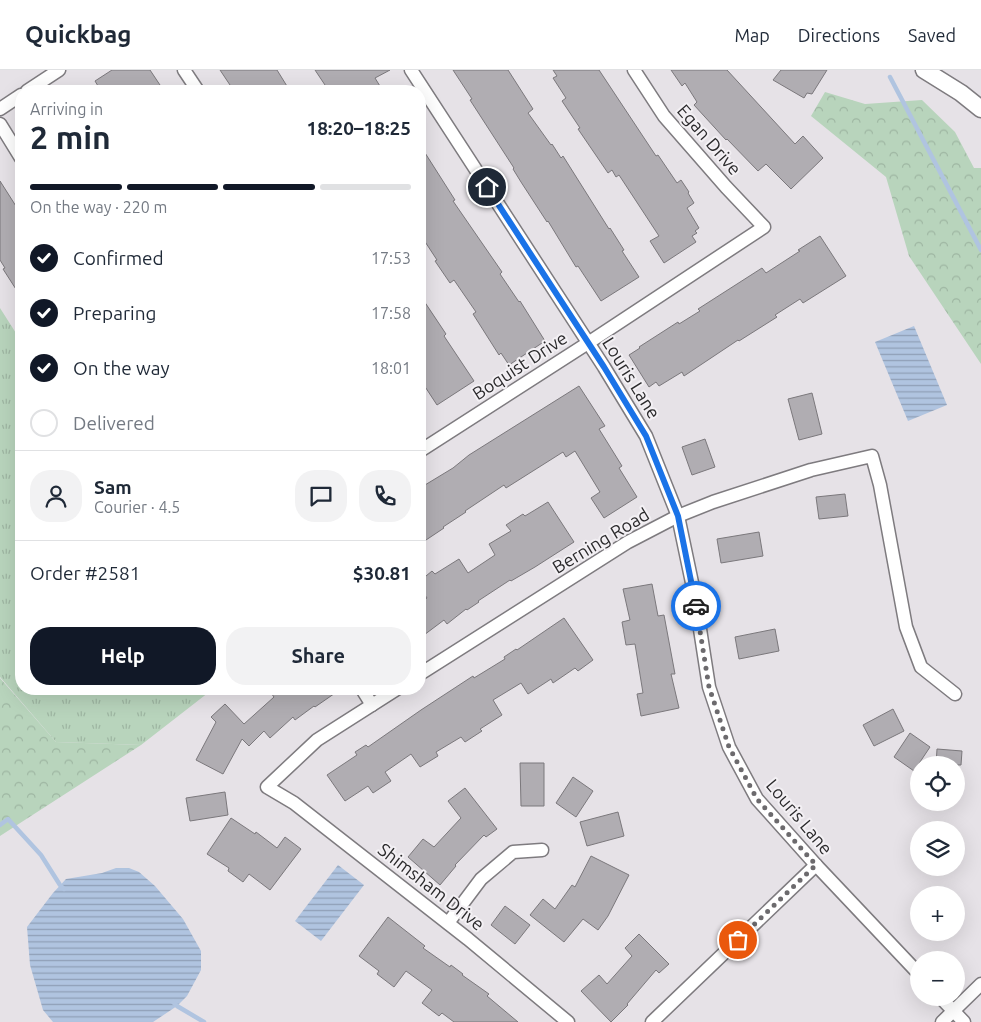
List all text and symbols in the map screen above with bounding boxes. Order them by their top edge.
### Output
text: Quickbag [25,21,131,48]
text: Map [734,25,770,45]
text: Directions [798,25,880,45]
text: Saved [908,25,956,45]
text: Arriving in [30,100,103,118]
street label: Egan Drive [674,100,746,179]
text: 18:20–18:25 [306,117,411,139]
text: 2 min [30,119,111,155]
pin [466,166,508,208]
icon: home [473,173,501,201]
text: On the way · 220 m [30,198,167,216]
icon: check [30,244,58,272]
text: Confirmed [73,247,164,269]
text: 17:53 [371,249,411,267]
icon: check [30,299,58,327]
text: Preparing [73,302,157,324]
text: 17:58 [371,304,411,322]
street label: Boquist Drive [468,327,570,403]
street label: Louris Lane [599,333,665,422]
icon: check [30,354,58,382]
text: On the way [73,357,170,379]
text: 18:01 [371,359,411,377]
text: Delivered [73,412,155,434]
button: person [30,470,82,522]
button: chat [295,470,347,522]
button: phone [359,470,411,522]
text: Sam [94,476,132,498]
text: Courier · 4.5 [94,498,180,516]
street label: Berning Road [549,503,652,577]
text: Order #2581 [30,562,140,584]
text: $30.81 [353,562,411,584]
courier [671,581,721,631]
icon: car [682,592,710,620]
button: Help [30,627,216,685]
button: Share [226,627,411,685]
map controls [910,756,965,1006]
button: locate [910,756,965,811]
street label: Louris Lane [763,775,837,858]
button: layers [910,821,965,876]
street label: Shimsham Drive [375,839,489,934]
button: + [910,886,965,941]
pin [717,919,759,961]
icon: bag [724,926,752,954]
button: − [910,951,965,1006]

